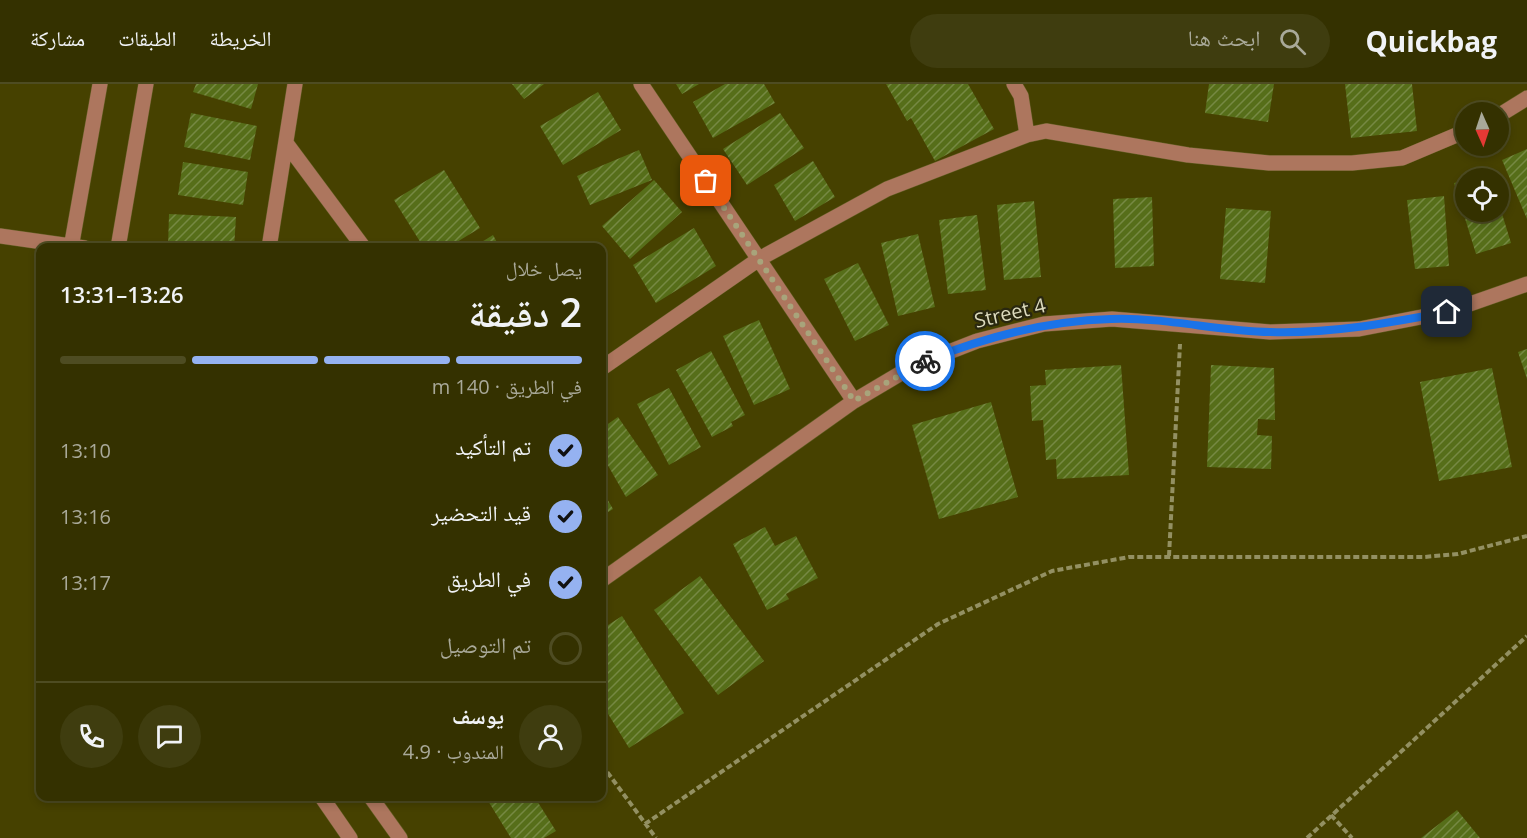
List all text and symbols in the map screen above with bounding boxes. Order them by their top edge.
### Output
search box [910,14,1330,68]
text: ابحث هنا [1188,22,1261,52]
text: Quickbag [1366,22,1497,60]
text: مشاركة [30,24,85,52]
text: الطبقات [118,24,177,52]
text: الخريطة [210,24,271,52]
icon: search [1276,25,1309,58]
north arrow [1455,102,1509,156]
map controls [1455,102,1509,222]
pin [680,155,731,206]
icon: bag [689,164,722,197]
button: locate [1455,168,1509,222]
text: يصل خلال [506,255,582,282]
text: 13:26–13:31 [60,279,184,309]
text: 2 دقيقة [469,285,582,338]
pin [1421,286,1472,337]
street label: Street 4 [972,291,1049,334]
icon: home [1430,295,1463,328]
courier [895,331,955,391]
icon: bike [909,345,942,378]
text: في الطريق · 140 m [432,373,582,400]
text: تم التأكيد [455,431,531,461]
icon: check [549,434,582,467]
text: 13:10 [60,437,111,464]
text: قيد التحضير [431,497,531,527]
icon: check [549,500,582,533]
text: 13:16 [60,503,111,530]
text: في الطريق [447,563,531,593]
icon: check [549,566,582,599]
text: 13:17 [60,569,111,596]
text: تم التوصيل [440,629,531,659]
text: يوسف [452,700,504,730]
button: phone [60,705,123,768]
button: chat [138,705,201,768]
button: person [519,705,582,768]
text: المندوب · 4.9 [403,738,504,765]

